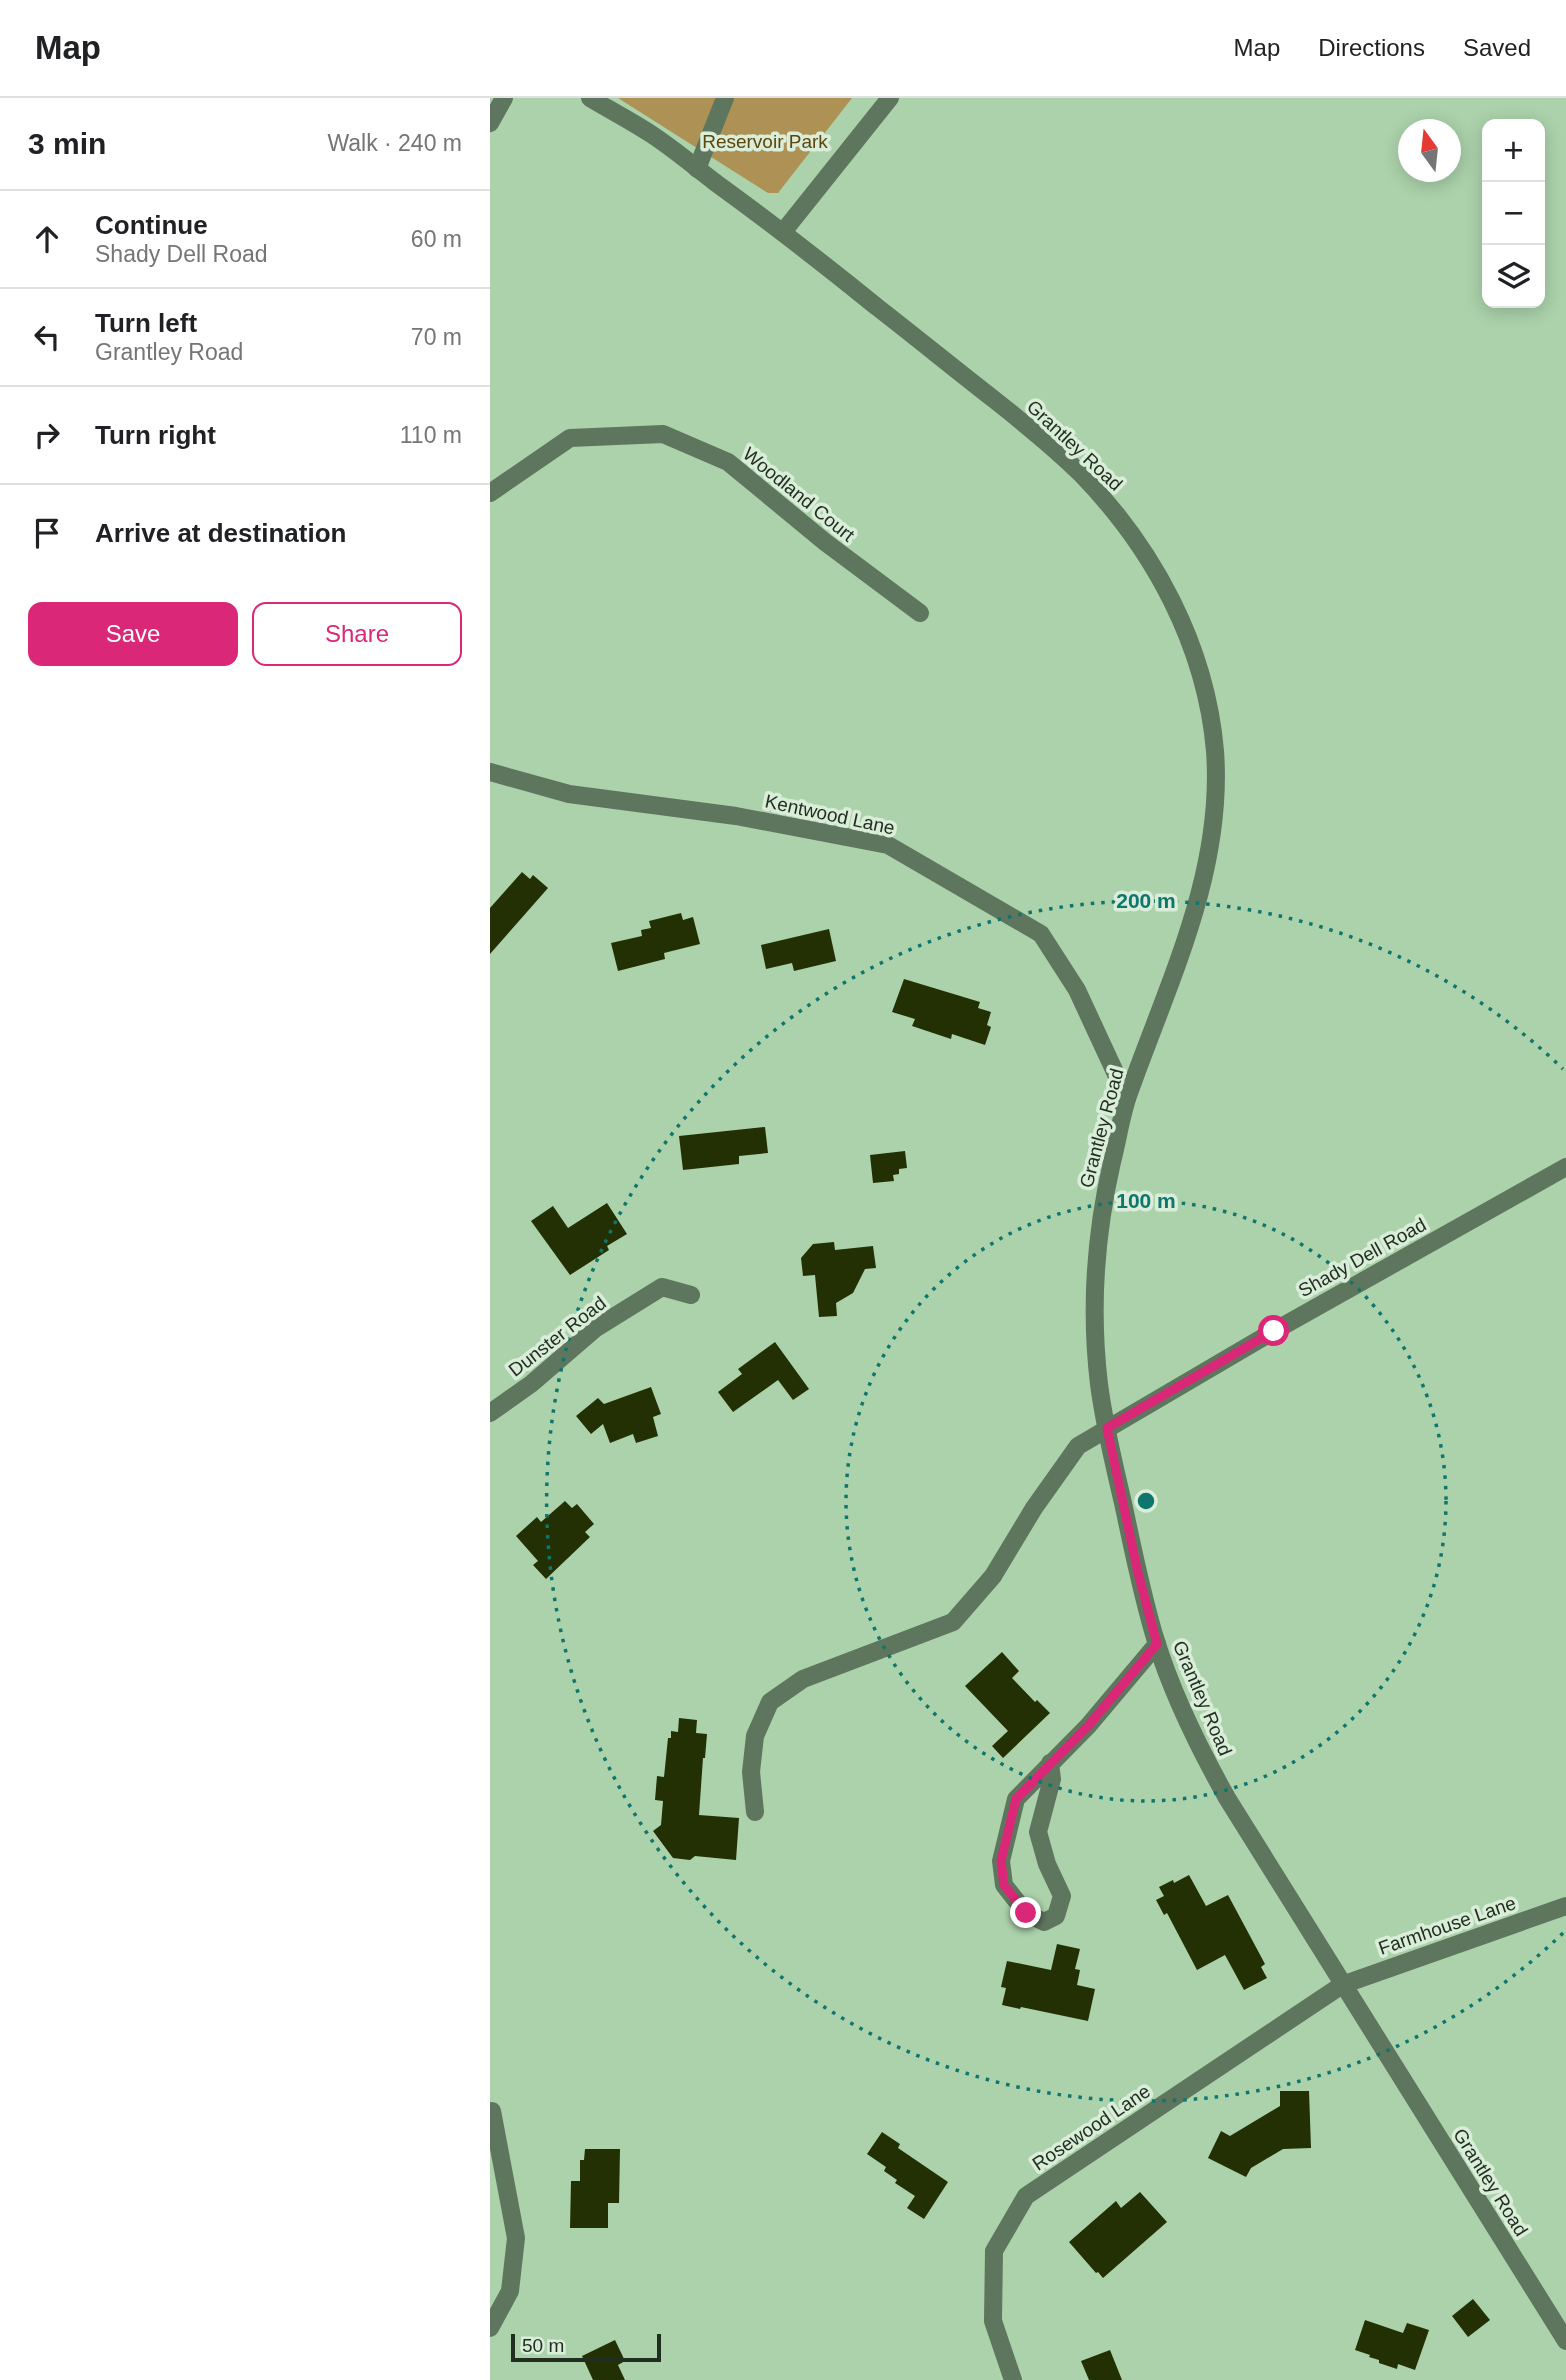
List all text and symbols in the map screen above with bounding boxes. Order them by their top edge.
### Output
text: Map [35,29,101,66]
text: Map [1234,34,1280,61]
text: Directions [1318,34,1425,61]
text: Saved [1463,34,1531,61]
north arrow [1398,119,1461,182]
map controls [1482,119,1545,308]
button: + [1482,119,1545,182]
text: 3 min [28,127,106,160]
text: Walk · 240 m [327,130,462,156]
park label: Reservoir Park [702,131,828,152]
button: − [1482,182,1545,245]
text: Continue [95,210,208,240]
icon: ahead [28,220,66,258]
text: 60 m [411,226,462,252]
text: Shady Dell Road [95,241,268,267]
button: layers [1482,245,1545,308]
text: Turn left [95,308,197,338]
icon: left [28,318,66,356]
text: 70 m [411,324,462,350]
text: Grantley Road [95,339,243,365]
street label: Grantley Road [1023,396,1127,495]
icon: right [28,416,66,454]
text: Turn right [95,420,216,450]
text: 110 m [400,422,462,448]
street label: Woodland Court [739,443,859,546]
icon: arrive [28,514,66,552]
text: Arrive at destination [95,518,346,548]
button: Save [28,602,238,666]
button: Share [252,602,462,666]
street label: Kentwood Lane [763,790,897,838]
text: 200 m [1116,889,1176,912]
street label: Grantley Road [1075,1066,1127,1190]
text: 100 m [1116,1189,1176,1212]
street label: Shady Dell Road [1295,1214,1430,1301]
street label: Dunster Road [505,1292,610,1381]
route start [1258,1315,1289,1346]
centre of rings [1134,1489,1158,1513]
street label: Grantley Road [1169,1638,1236,1759]
street label: Farmhouse Lane [1376,1892,1518,1959]
route end [1010,1897,1041,1928]
street label: Rosewood Lane [1028,2080,1154,2175]
street label: Grantley Road [1449,2125,1532,2240]
scale bar [511,2331,662,2363]
text: 50 m [522,2335,564,2356]

